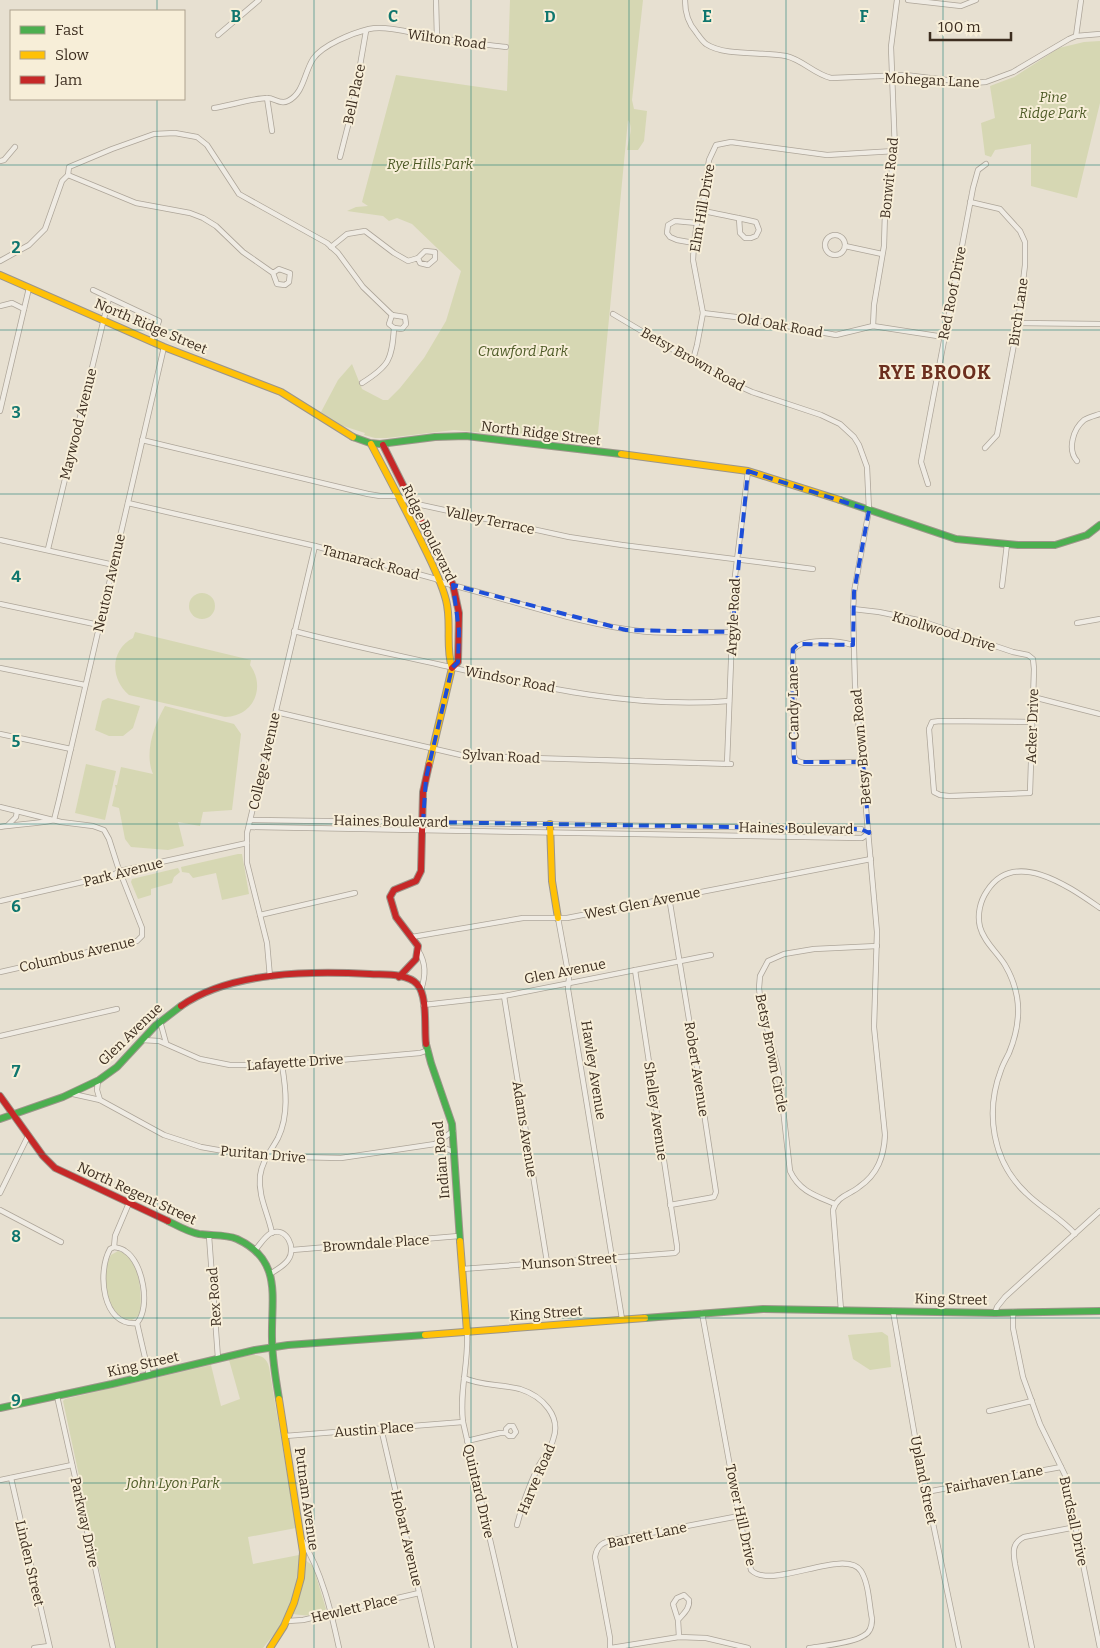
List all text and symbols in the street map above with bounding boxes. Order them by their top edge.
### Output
text: B [231,7,241,26]
text: C [388,7,398,26]
text: D [544,7,556,26]
text: E [702,7,712,26]
text: F [860,7,869,26]
legend [10,10,185,100]
scale bar [930,10,1011,42]
text: 100 m [938,18,981,36]
text: Fast [55,21,84,39]
street label: Wilton Road [406,26,487,53]
text: Slow [55,46,90,64]
street label: Bell Place [340,62,369,126]
street label: Mohegan Lane [884,70,980,91]
text: Jam [54,71,83,89]
park label: Pine Ridge Park [1019,89,1087,122]
street label: Bonwit Road [877,137,902,219]
park label: Rye Hills Park [387,156,474,173]
street label: Elm Hill Drive [686,163,719,254]
text: 2 [11,238,21,257]
street label: Red Roof Drive [935,245,970,341]
street label: Birch Lane [1005,277,1032,347]
street label: North Ridge Street [92,295,210,358]
street label: Old Oak Road [736,310,824,341]
street label: Betsy Brown Road [638,324,748,395]
park label: Crawford Park [478,343,569,360]
district label: RYE BROOK [878,361,992,384]
street label: Maywood Avenue [56,367,101,482]
text: 3 [11,403,21,422]
street label: North Ridge Street [480,418,602,449]
street label: Ridge Boulevard [398,482,459,584]
street label: Valley Terrace [444,503,536,538]
street label: Neuton Avenue [90,532,129,634]
street label: Tamarack Road [320,541,421,584]
text: 4 [11,567,21,586]
street label: Argyle Road [723,578,744,656]
street label: Knollwood Drive [890,608,998,655]
street label: Windsor Road [463,662,557,697]
street label: Candy Lane [784,665,803,741]
street label: Betsy Brown Road [848,688,875,806]
street label: Acker Drive [1023,688,1042,764]
street label: College Avenue [245,711,284,812]
text: 5 [12,732,21,751]
street label: Sylvan Road [461,746,541,767]
street label: Haines Boulevard [334,812,448,831]
street label: Haines Boulevard [739,819,853,838]
street label: Park Avenue [82,854,165,891]
street label: West Glen Avenue [582,884,702,923]
text: 6 [11,897,21,916]
street label: Columbus Avenue [18,933,137,976]
street label: Glen Avenue [523,955,607,988]
street label: Betsy Brown Circle [752,992,791,1114]
street label: Glen Avenue [95,1000,166,1069]
street label: Hawley Avenue [577,1019,610,1121]
street label: Robert Avenue [681,1020,712,1118]
street label: Lafayette Drive [246,1051,344,1074]
street label: Shelley Avenue [640,1061,671,1162]
text: 7 [12,1062,21,1081]
street label: Adams Avenue [508,1080,541,1179]
street label: Indian Road [430,1120,453,1200]
street label: Puritan Drive [219,1142,306,1167]
street label: North Regent Street [74,1158,199,1229]
text: 8 [11,1227,21,1246]
street label: Browndale Place [322,1231,430,1256]
street label: Munson Street [521,1250,617,1273]
street label: Rex Road [204,1267,225,1327]
street label: King Street [914,1290,988,1309]
street label: King Street [509,1302,583,1325]
street label: King Street [106,1348,181,1381]
text: 9 [11,1391,21,1410]
street label: Austin Place [334,1418,415,1441]
street label: Upland Street [907,1434,940,1526]
street label: Harve Road [514,1441,559,1517]
street label: Quintard Drive [459,1442,498,1540]
street label: Putnam Avenue [291,1446,322,1552]
street label: Fairhaven Lane [944,1462,1045,1497]
street label: Tower Hill Drive [721,1463,760,1568]
street label: Parkway Drive [67,1475,102,1569]
park label: John Lyon Park [124,1475,220,1492]
street label: Burdsall Drive [1056,1475,1091,1568]
street label: Hobart Avenue [387,1488,426,1588]
street label: Linden Street [11,1518,48,1608]
street label: Barrett Lane [606,1519,688,1552]
street label: Hewlett Place [309,1590,399,1627]

